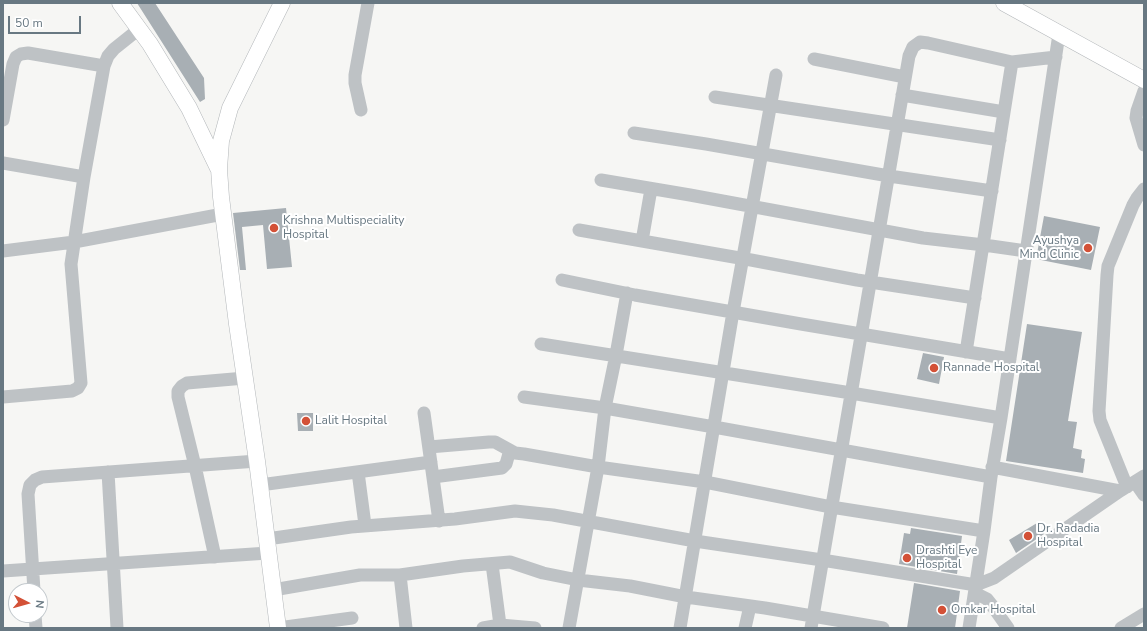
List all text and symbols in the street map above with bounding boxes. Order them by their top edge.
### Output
scale bar [10,8,83,34]
text: 50 m [15,15,43,31]
place label: Krishna Multispeciality Hospital [283,214,404,242]
marker: Krishna Multispeciality Hospital [268,222,280,234]
place label: Ayushya Mind Clinic [1019,234,1079,262]
marker: Ayushya Mind Clinic [1082,242,1094,254]
place label: Rannade Hospital [943,361,1039,375]
marker: Rannade Hospital [928,362,940,374]
place label: Lalit Hospital [315,414,387,428]
marker: Lalit Hospital [300,415,312,427]
place label: Dr. Radadia Hospital [1037,522,1100,550]
marker: Dr. Radadia Hospital [1022,530,1034,542]
place label: Drashti Eye Hospital [916,544,978,572]
marker: Drashti Eye Hospital [901,552,913,564]
north arrow [8,583,48,623]
text: N [32,599,47,609]
place label: Omkar Hospital [951,603,1036,617]
marker: Omkar Hospital [936,604,948,616]

